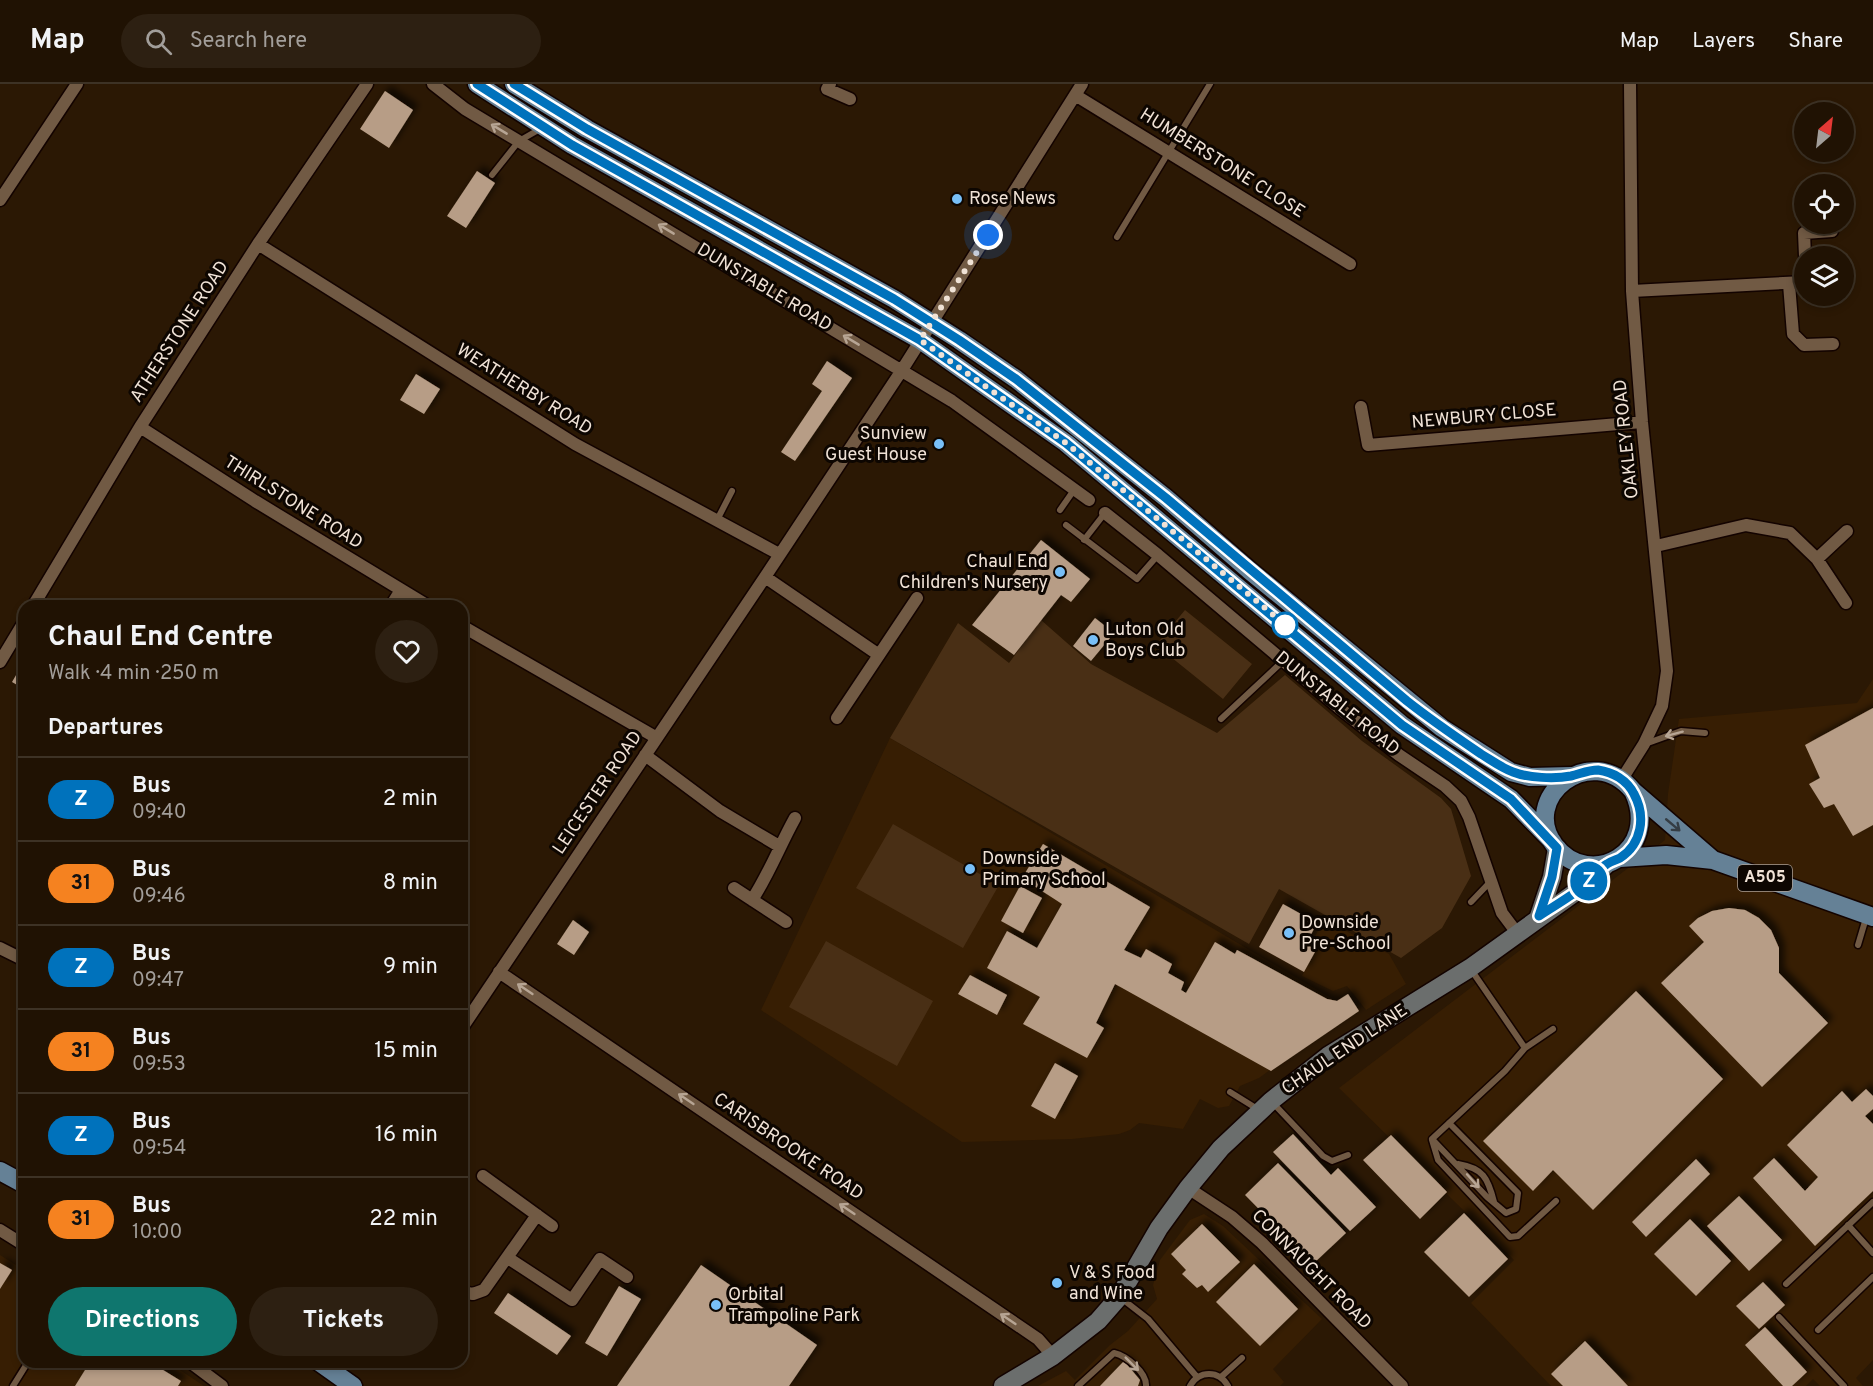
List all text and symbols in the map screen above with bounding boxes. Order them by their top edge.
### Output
search box [121,14,541,68]
text: Map [30,23,85,59]
icon: search [142,25,175,58]
text: Search here [190,28,307,55]
text: Map [1620,28,1659,55]
text: Layers [1692,28,1755,55]
text: Share [1788,28,1843,55]
north arrow [1794,102,1854,162]
map controls [1794,102,1854,306]
street label: HUMBERSTONE CLOSE [1135,104,1309,224]
one-way arrow [491,123,508,135]
button: locate [1794,174,1854,234]
place label: Rose News [969,188,1056,211]
marker: Rose News [950,192,964,206]
your location [973,220,1003,250]
one-way arrow [658,223,675,235]
street label: DUNSTABLE ROAD [692,239,836,337]
button: layers [1794,246,1854,306]
street label: ATHERSTONE ROAD [125,257,235,407]
one-way arrow [843,334,860,346]
street label: WEATHERBY ROAD [452,339,596,441]
street label: OAKLEY ROAD [1609,378,1645,500]
street label: NEWBURY CLOSE [1411,399,1557,435]
place label: Sunview Guest House [825,423,927,467]
marker: Sunview Guest House [932,437,946,451]
street label: THIRLSTONE ROAD [219,451,367,555]
place label: Chaul End Children's Nursery [899,551,1048,595]
marker: Chaul End Children's Nursery [1053,565,1067,579]
unlabelled marker [1272,612,1298,638]
place label: Luton Old Boys Club [1105,619,1185,663]
text: Chaul End Centre [48,620,273,656]
button: heart [375,620,438,683]
marker: Luton Old Boys Club [1086,633,1100,647]
street label: DUNSTABLE ROAD [1270,647,1404,761]
text: Walk · 4 min · 250 m [48,661,219,687]
text: Departures [48,715,164,742]
street label: LEICESTER ROAD [548,727,648,859]
one-way arrow [1665,729,1684,741]
text: Bus [132,773,171,800]
text: Z [74,786,88,813]
text: 2 min [383,786,438,813]
text: 09:40 [132,800,187,826]
one-way arrow [1665,819,1681,832]
place label: Downside Primary School [982,848,1106,892]
text: Bus [132,857,171,884]
marker: Downside Primary School [963,862,977,876]
line badge: Z [1570,862,1608,900]
road number: A505 [1738,865,1792,891]
text: Z [1582,868,1596,895]
text: 31 [71,870,91,897]
text: 8 min [383,870,438,897]
text: 09:46 [132,884,186,910]
place label: Downside Pre-School [1301,912,1391,956]
marker: Downside Pre-School [1282,926,1296,940]
text: Bus [132,941,171,968]
text: Z [74,954,88,981]
text: 9 min [383,954,438,981]
text: 09:47 [132,968,184,994]
one-way arrow [517,983,534,995]
street label: CHAUL END LANE [1278,999,1412,1101]
text: Bus [132,1025,171,1052]
text: 31 [71,1038,91,1065]
text: 15 min [374,1038,438,1065]
text: 09:53 [132,1052,186,1078]
street label: CARISBROOKE ROAD [709,1088,867,1206]
one-way arrow [679,1093,695,1105]
text: Bus [132,1109,171,1136]
text: Z [74,1122,88,1149]
text: 16 min [375,1122,438,1149]
text: 09:54 [132,1136,187,1162]
one-way arrow [1466,1173,1480,1188]
text: Bus [132,1193,171,1220]
one-way arrow [840,1203,856,1215]
street label: CONNAUGHT ROAD [1246,1205,1376,1335]
text: 31 [71,1206,91,1233]
text: 22 min [369,1206,438,1233]
text: 10:00 [132,1220,182,1246]
place label: V & S Food and Wine [1069,1262,1155,1306]
marker: V & S Food and Wine [1050,1276,1064,1290]
place label: Orbital Trampoline Park [728,1284,860,1328]
button: Directions [48,1287,237,1356]
button: Tickets [249,1287,438,1356]
marker: Orbital Trampoline Park [709,1298,723,1312]
one-way arrow [1001,1313,1017,1325]
one-way arrow [1124,1356,1139,1371]

